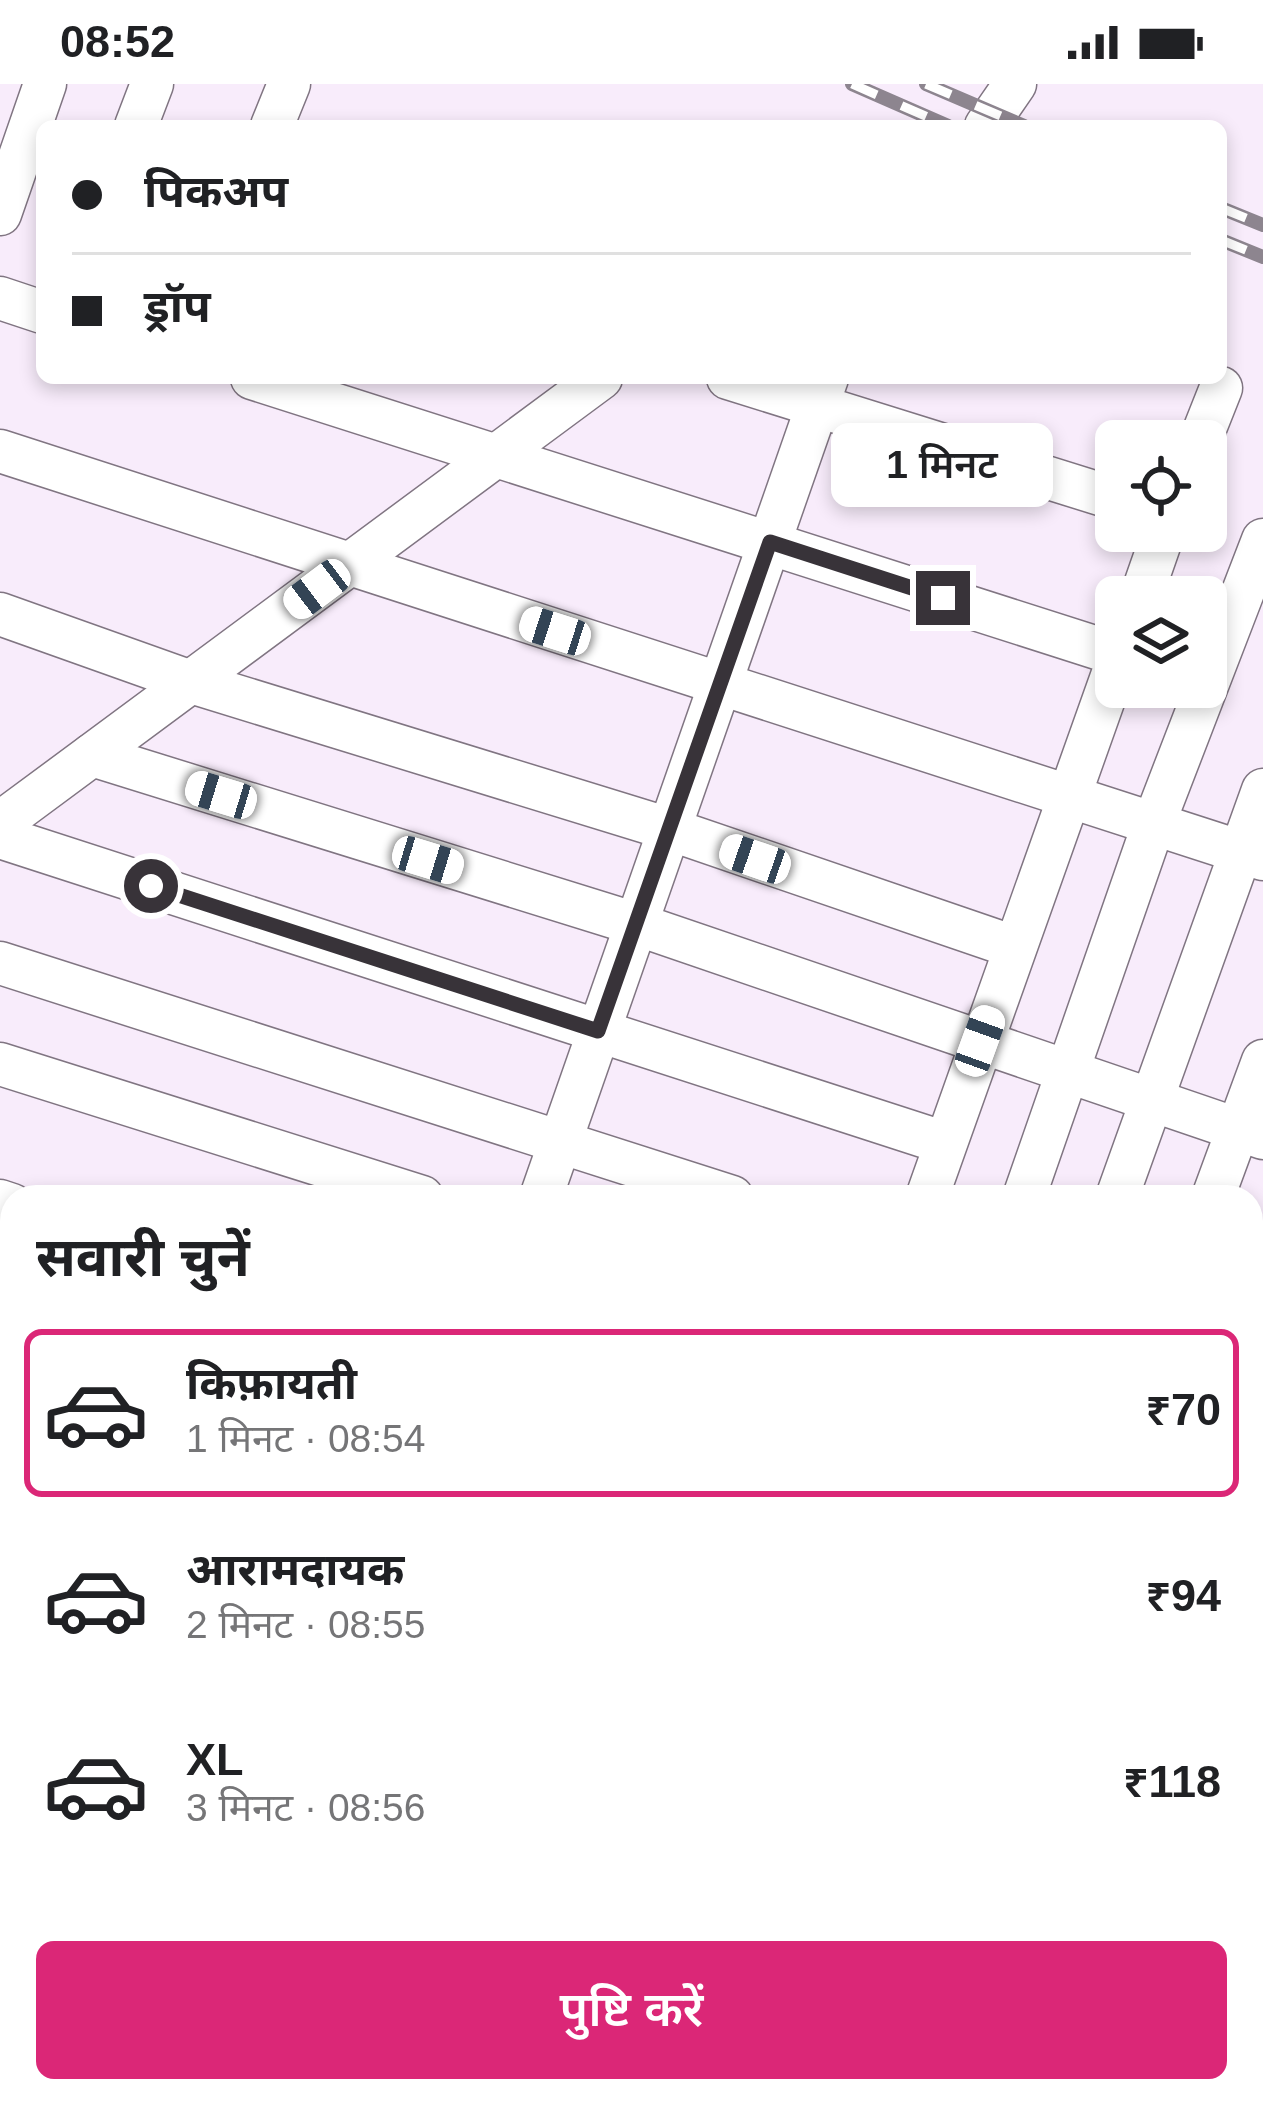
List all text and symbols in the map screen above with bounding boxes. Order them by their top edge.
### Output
text: 08:52 [60,16,175,67]
text: पिकअप [144,166,288,217]
text: ड्रॉप [144,281,211,332]
map controls [1095,420,1227,708]
button: locate [1095,420,1227,552]
callout: 1 मिनट [832,424,1054,508]
text: 1 मिनट [886,443,998,486]
car [277,553,357,625]
route end [916,571,970,625]
button: layers [1095,576,1227,708]
car [515,603,595,659]
car [181,767,261,823]
car [715,830,795,888]
car [388,832,468,888]
route start [124,859,178,913]
car [951,1001,1009,1081]
text: सवारी चुनें [36,1227,250,1287]
text: किफ़ायती [186,1358,357,1409]
icon: car [42,1359,150,1467]
text: ₹70 [1146,1384,1221,1435]
text: 1 मिनट · 08:54 [186,1417,426,1460]
text: आरामदायक [186,1544,404,1595]
icon: car [42,1545,150,1653]
text: ₹94 [1146,1570,1221,1621]
text: 2 मिनट · 08:55 [186,1603,426,1646]
icon: car [42,1731,150,1839]
text: XL [186,1734,244,1785]
text: ₹118 [1123,1756,1221,1807]
text: 3 मिनट · 08:56 [186,1786,426,1829]
button: पुष्टि करें [36,1941,1227,2079]

